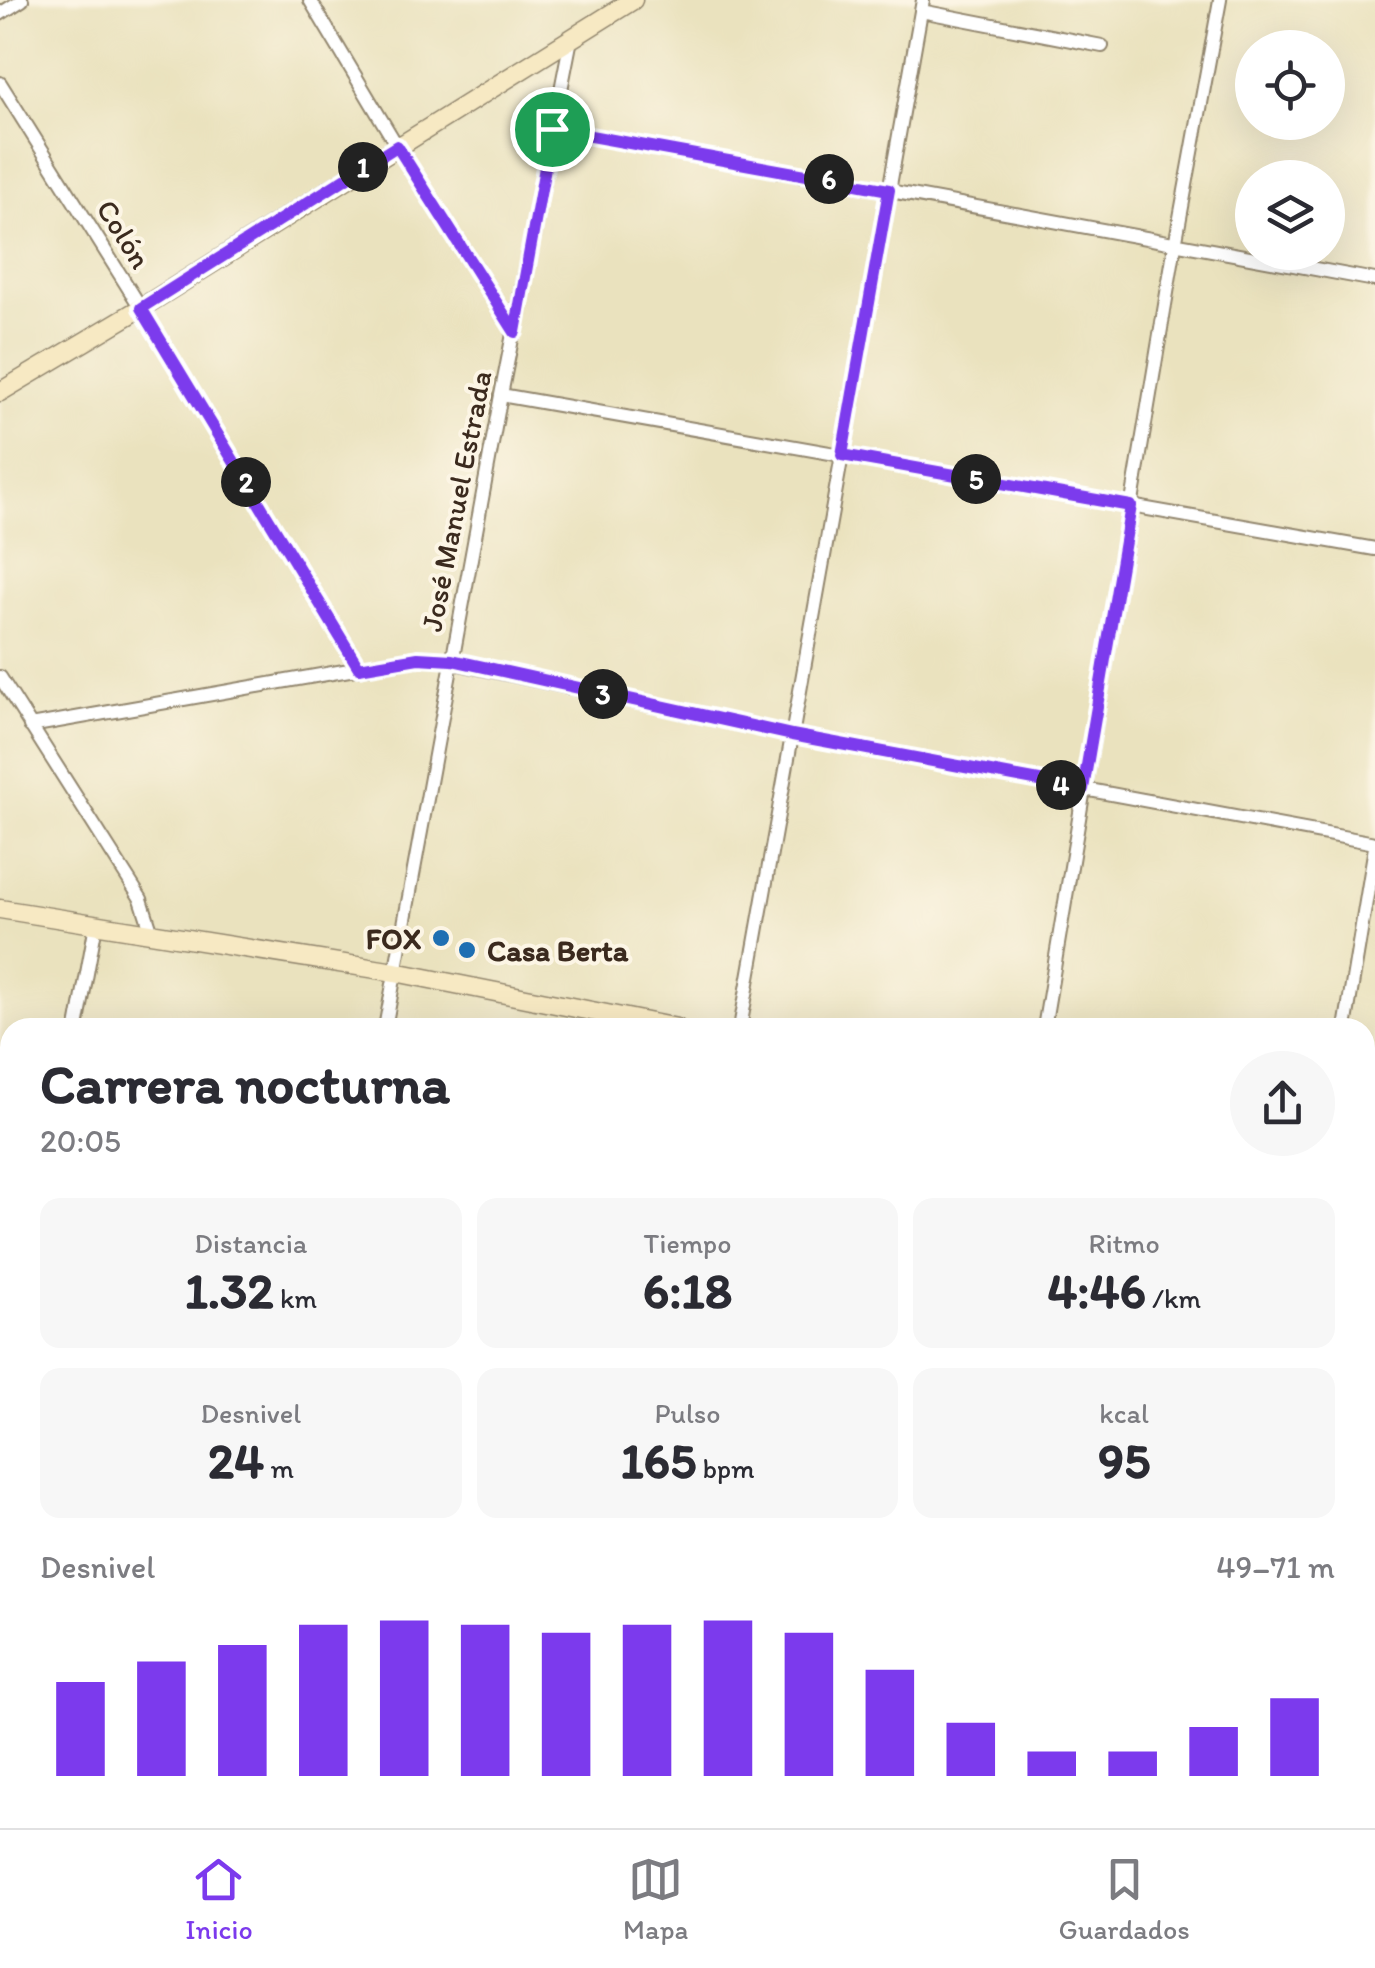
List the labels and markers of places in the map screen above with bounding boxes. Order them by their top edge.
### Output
pin [510,87,595,172]
pin: 1 [338,142,388,192]
pin: 6 [804,154,854,204]
pin: 5 [951,454,1001,504]
pin: 2 [221,457,271,507]
pin: 3 [578,669,628,719]
pin: 4 [1036,760,1086,810]
place label: FOX [366,920,422,957]
marker: FOX [430,927,452,949]
place label: Casa Berta [487,932,629,969]
marker: Casa Berta [456,939,478,961]

